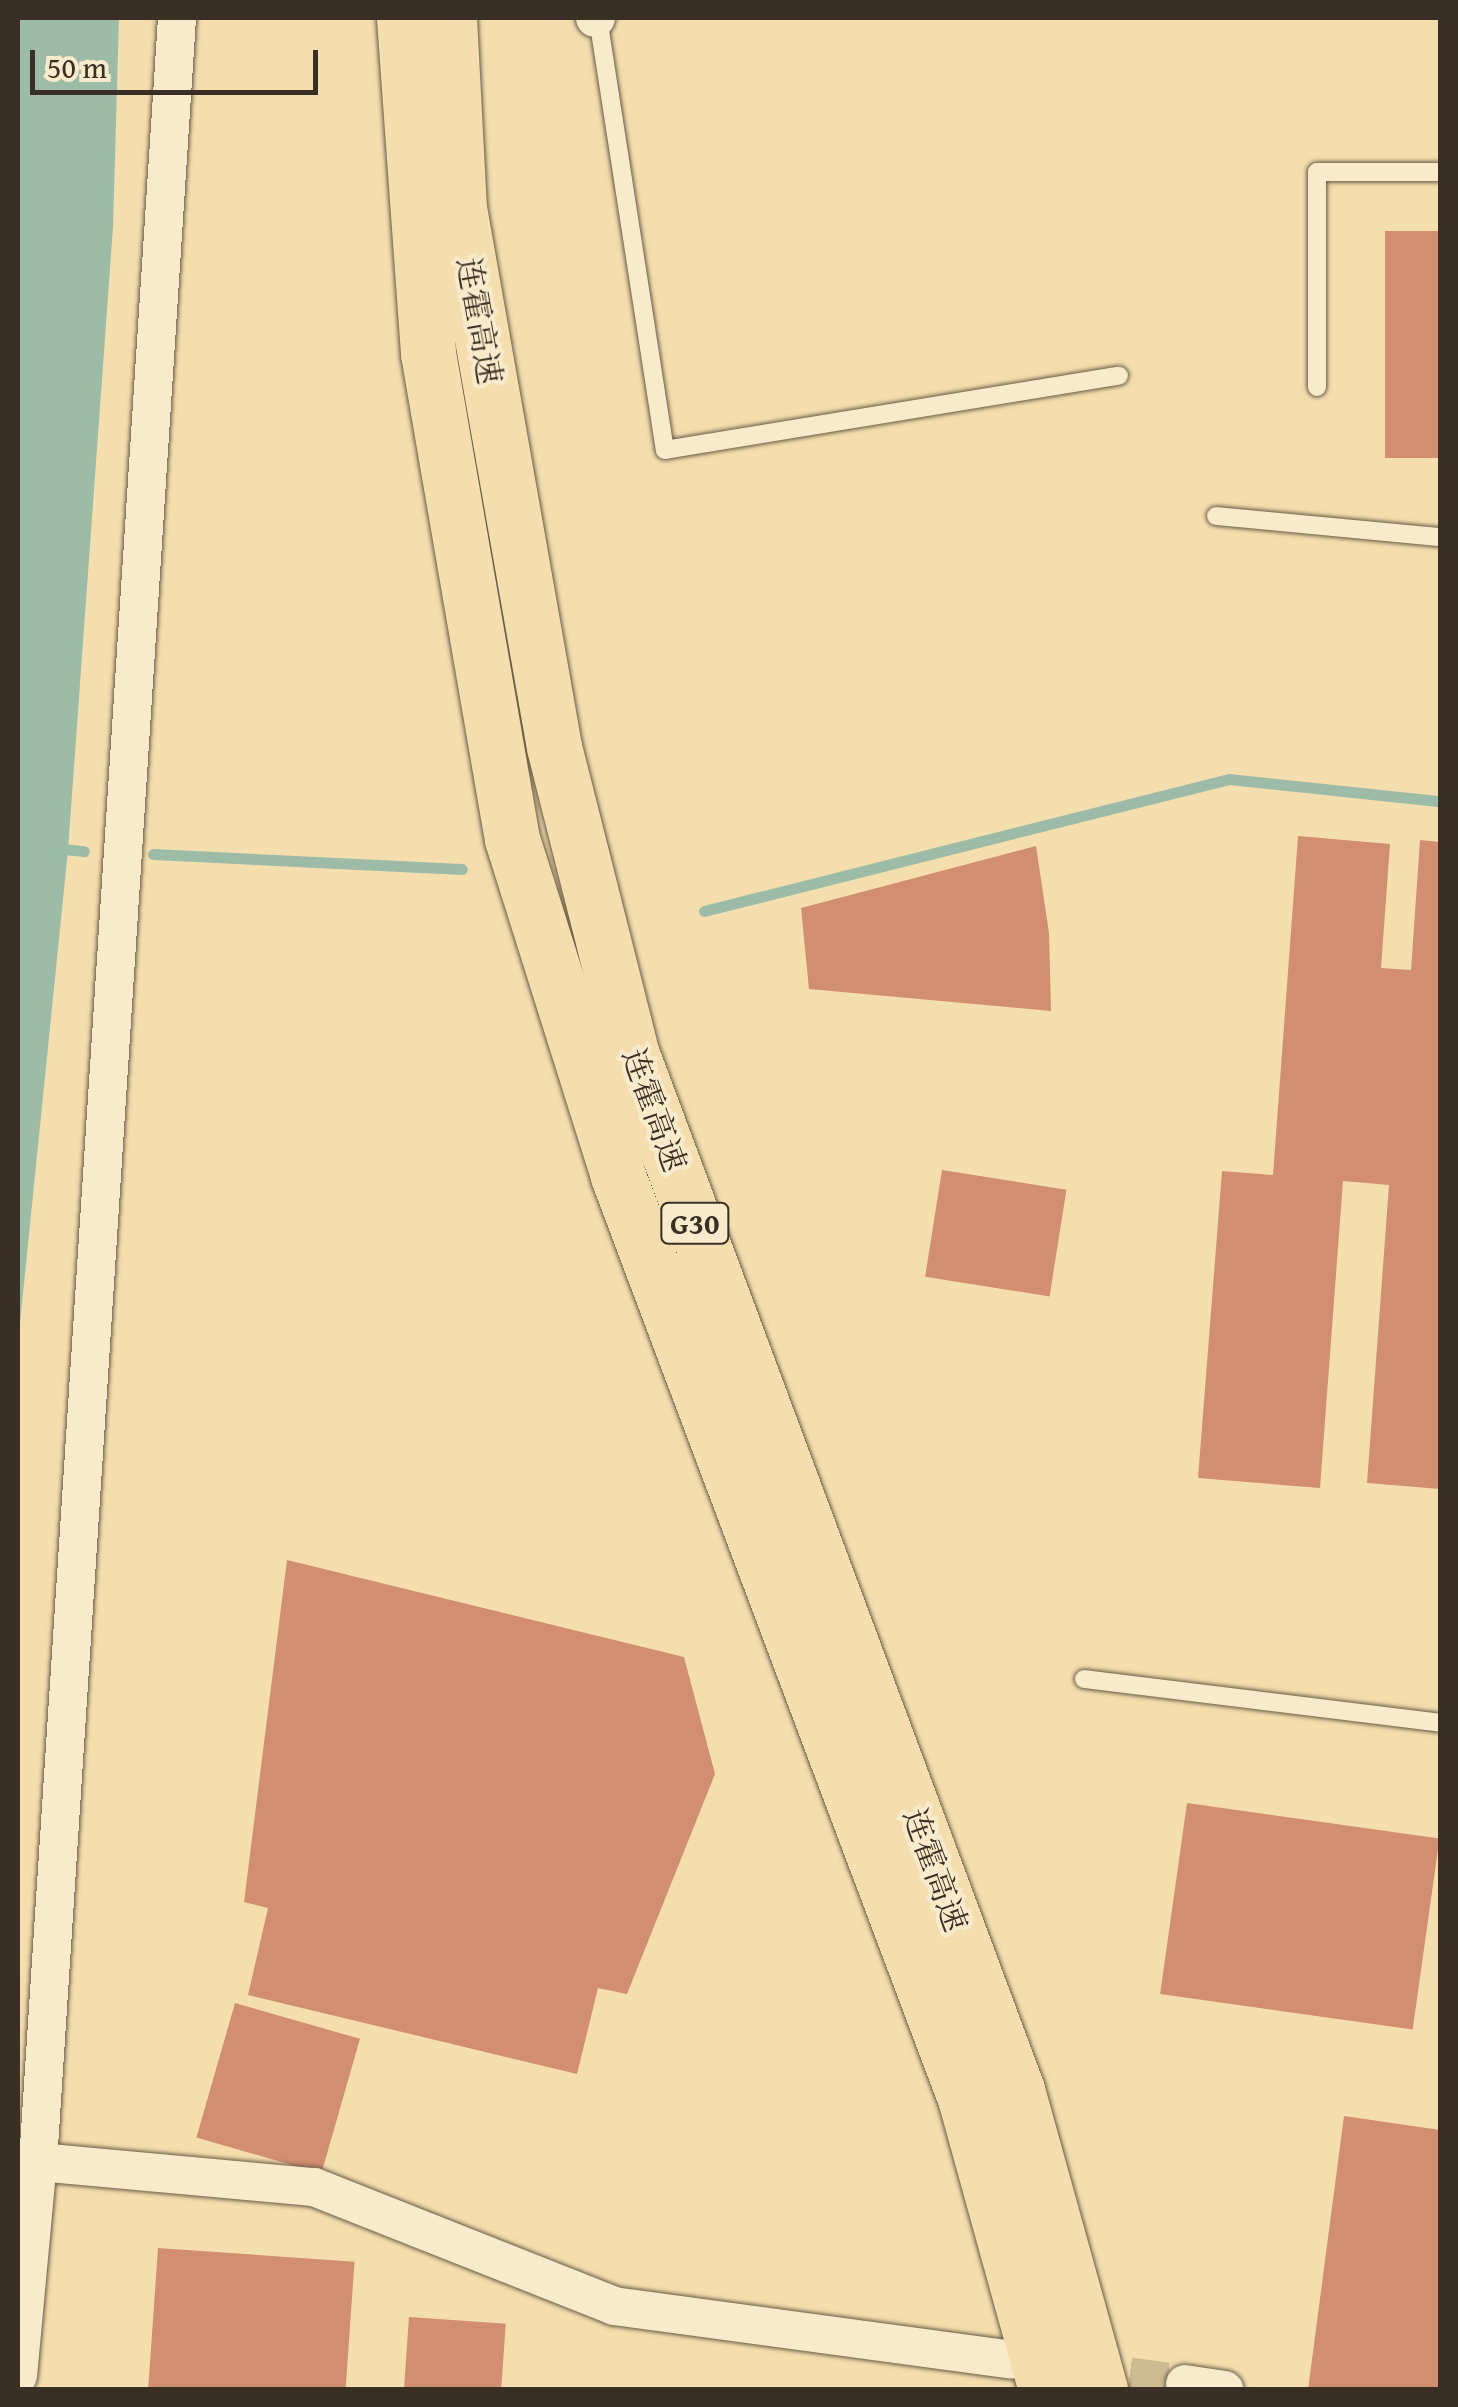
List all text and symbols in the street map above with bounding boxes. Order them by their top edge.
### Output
scale bar [35,30,322,92]
text: 50 m [47,45,107,89]
street label: 连霍高速 [449,255,509,387]
street label: 连霍高速 [614,1043,694,1177]
road number: G30 [660,1198,730,1248]
street label: 连霍高速 [895,1803,975,1937]

